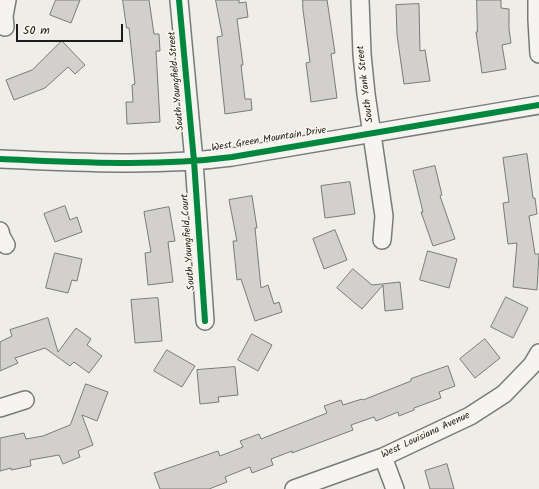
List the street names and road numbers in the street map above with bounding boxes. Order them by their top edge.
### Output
street label: South Youngfield Street [167,31,187,131]
street label: South Yank Street [355,45,377,123]
street label: West Green Mountain Drive [211,125,327,155]
street label: South Youngfield Court [180,193,198,291]
street label: West Louisiana Avenue [380,410,472,462]

